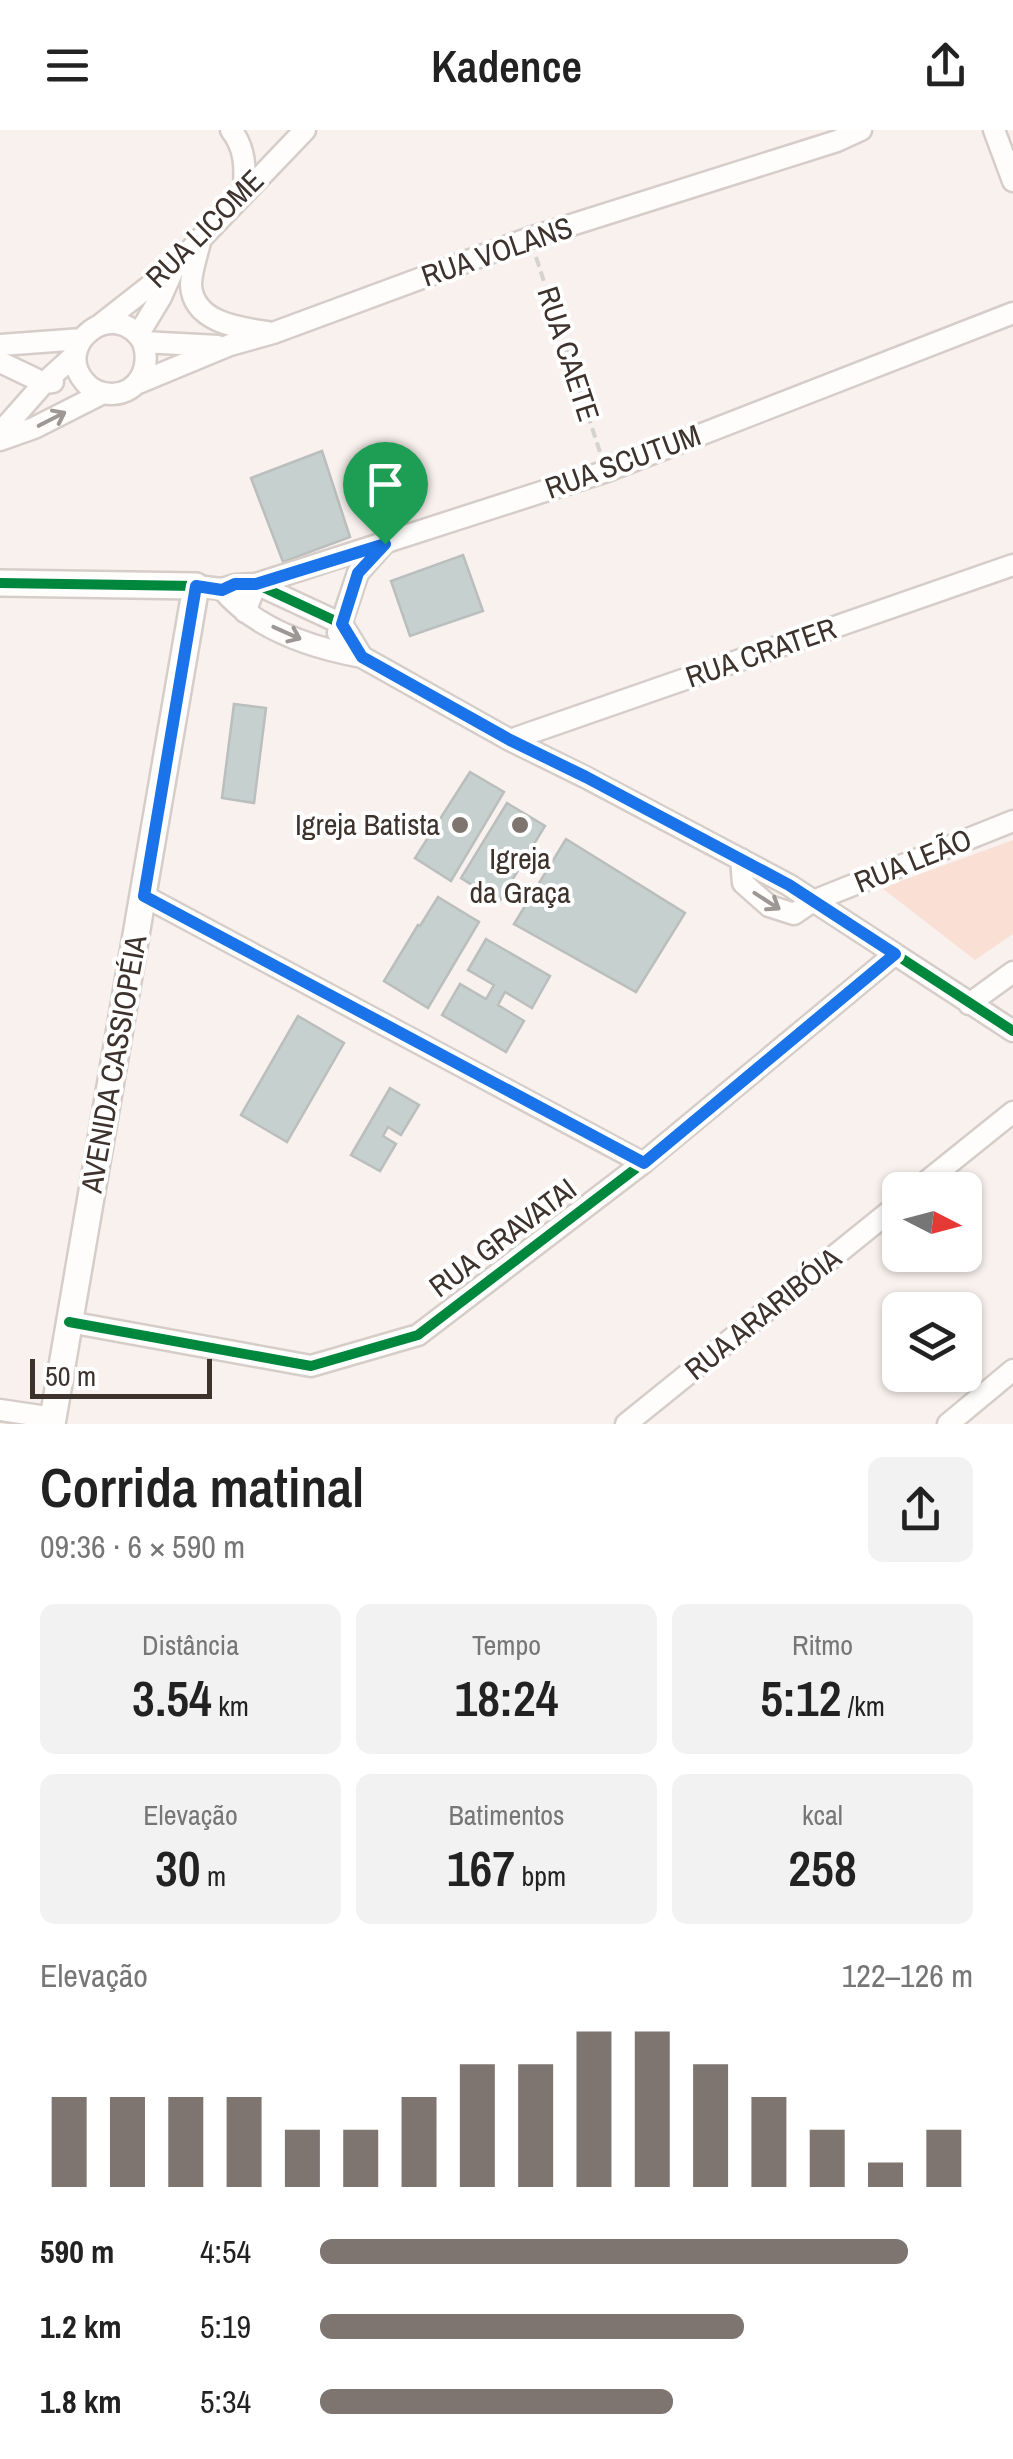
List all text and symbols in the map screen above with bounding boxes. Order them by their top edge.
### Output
text: Kadence [431,35,582,96]
icon: menu [40,38,95,93]
icon: share [918,38,973,93]
street label: RUA LICOME [136,160,272,296]
street label: RUA VOLANS [416,207,578,296]
street label: RUA CAETE [528,281,610,426]
one-way arrow [37,408,67,427]
street label: RUA SCUTUM [539,414,706,508]
pin [343,442,428,545]
icon: arrive [358,457,413,512]
street label: RUA CRATER [680,608,842,696]
one-way arrow [271,625,302,643]
place label: Igreja Batista [295,804,440,844]
marker: Igreja Batista [449,814,471,836]
marker: Igreja da Graça [509,814,531,836]
street label: RUA LEÃO [848,818,977,902]
place label: Igreja da Graça [469,838,571,912]
one-way arrow [752,890,780,911]
street label: AVENIDA CASSIOPÉIA [71,931,155,1197]
street label: RUA GRAVATAI [421,1169,584,1306]
north arrow [882,1172,982,1272]
map controls [882,1172,982,1392]
street label: RUA ARARIBÓIA [676,1238,849,1389]
button: layers [882,1292,982,1392]
scale bar [30,1354,212,1398]
text: 50 m [45,1357,96,1395]
text: Corrida matinal [40,1450,364,1524]
button: share [868,1457,973,1562]
text: 09:36 · 6 × 590 m [40,1525,245,1568]
text: Distância [142,1626,239,1664]
text: Tempo [472,1626,541,1664]
text: Ritmo [792,1626,853,1664]
text: 3.54 [132,1664,212,1732]
text: 18:24 [454,1664,559,1732]
text: 5:12 [760,1664,841,1732]
text: km [212,1687,249,1725]
text: /km [841,1687,885,1725]
text: Elevação [143,1796,238,1834]
text: Batimentos [448,1796,565,1834]
text: kcal [802,1796,843,1834]
text: 30 [155,1834,201,1902]
text: 167 [447,1834,515,1902]
text: 258 [788,1834,857,1902]
text: m [201,1857,226,1895]
text: bpm [515,1857,566,1895]
text: Elevação [40,1954,148,1997]
text: 122–126 m [842,1954,973,1997]
text: 590 m [40,2230,114,2273]
text: 4:54 [200,2230,251,2273]
text: 1.2 km [40,2305,122,2348]
text: 5:19 [200,2305,251,2348]
text: 1.8 km [40,2380,122,2423]
text: 5:34 [200,2380,251,2423]

